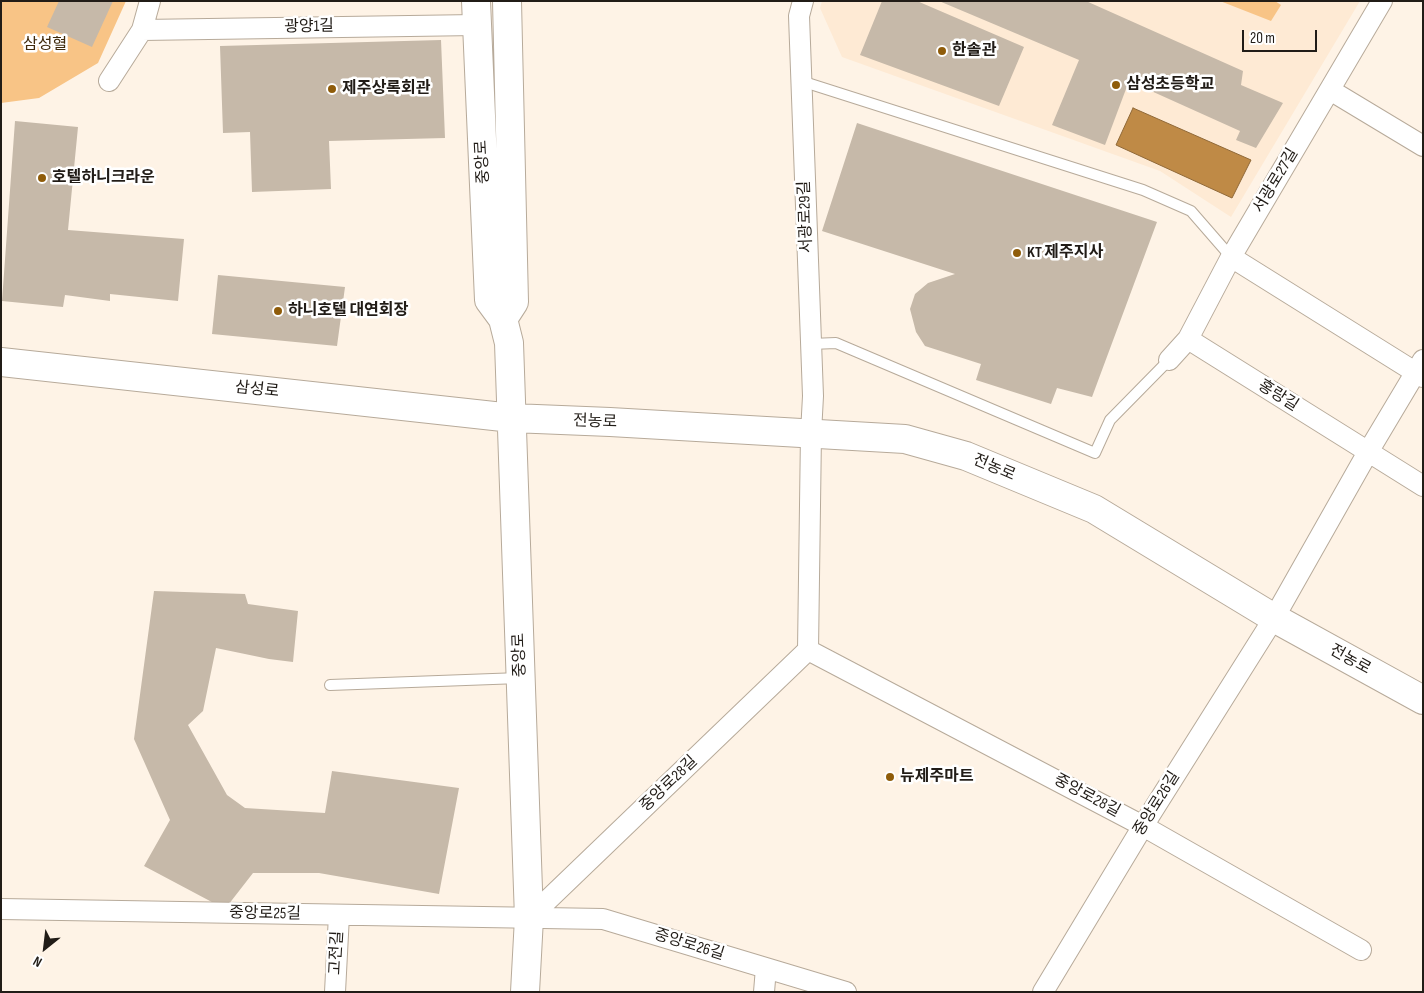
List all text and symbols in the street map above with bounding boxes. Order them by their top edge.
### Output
street label: 광양1길 [284,17,334,37]
scale bar [1244,20,1319,52]
text: 20 m [1250,29,1275,48]
park label: 삼성혈 [23,35,67,55]
place label: 한솔관 [952,41,996,61]
marker: 한솔관 [936,45,948,57]
place label: 삼성초등학교 [1126,75,1214,95]
place label: 제주상록회관 [342,79,430,99]
marker: 삼성초등학교 [1110,79,1122,91]
marker: 제주상록회관 [326,83,338,95]
street label: 중앙로 [472,139,494,185]
street label: 서광로27길 [1249,145,1303,217]
place label: 호텔하니크라운 [52,168,155,188]
marker: 호텔하니크라운 [36,172,48,184]
street label: 서광로29길 [795,180,817,254]
place label: KT 제주지사 [1027,243,1103,263]
marker: KT 제주지사 [1011,247,1023,259]
place label: 하니호텔 대연회장 [288,301,408,321]
marker: 하니호텔 대연회장 [272,305,284,317]
street label: 홍랑길 [1254,376,1302,416]
street label: 삼성로 [234,378,280,402]
street label: 전농로 [573,412,617,432]
street label: 전농로 [970,451,1018,485]
street label: 중앙로 [510,633,530,677]
street label: 전농로 [1326,641,1374,679]
street label: 중앙로28길 [636,752,702,816]
place label: 뉴제주마트 [900,767,974,787]
street label: 중앙로26길 [1130,768,1184,840]
marker: 뉴제주마트 [884,771,896,783]
street label: 중앙로28길 [1050,771,1124,821]
street label: 중앙로25길 [229,904,301,924]
north arrow [20,923,70,973]
street label: 중앙로26길 [652,925,726,965]
street label: 고전길 [326,930,348,976]
text: N [30,952,45,971]

